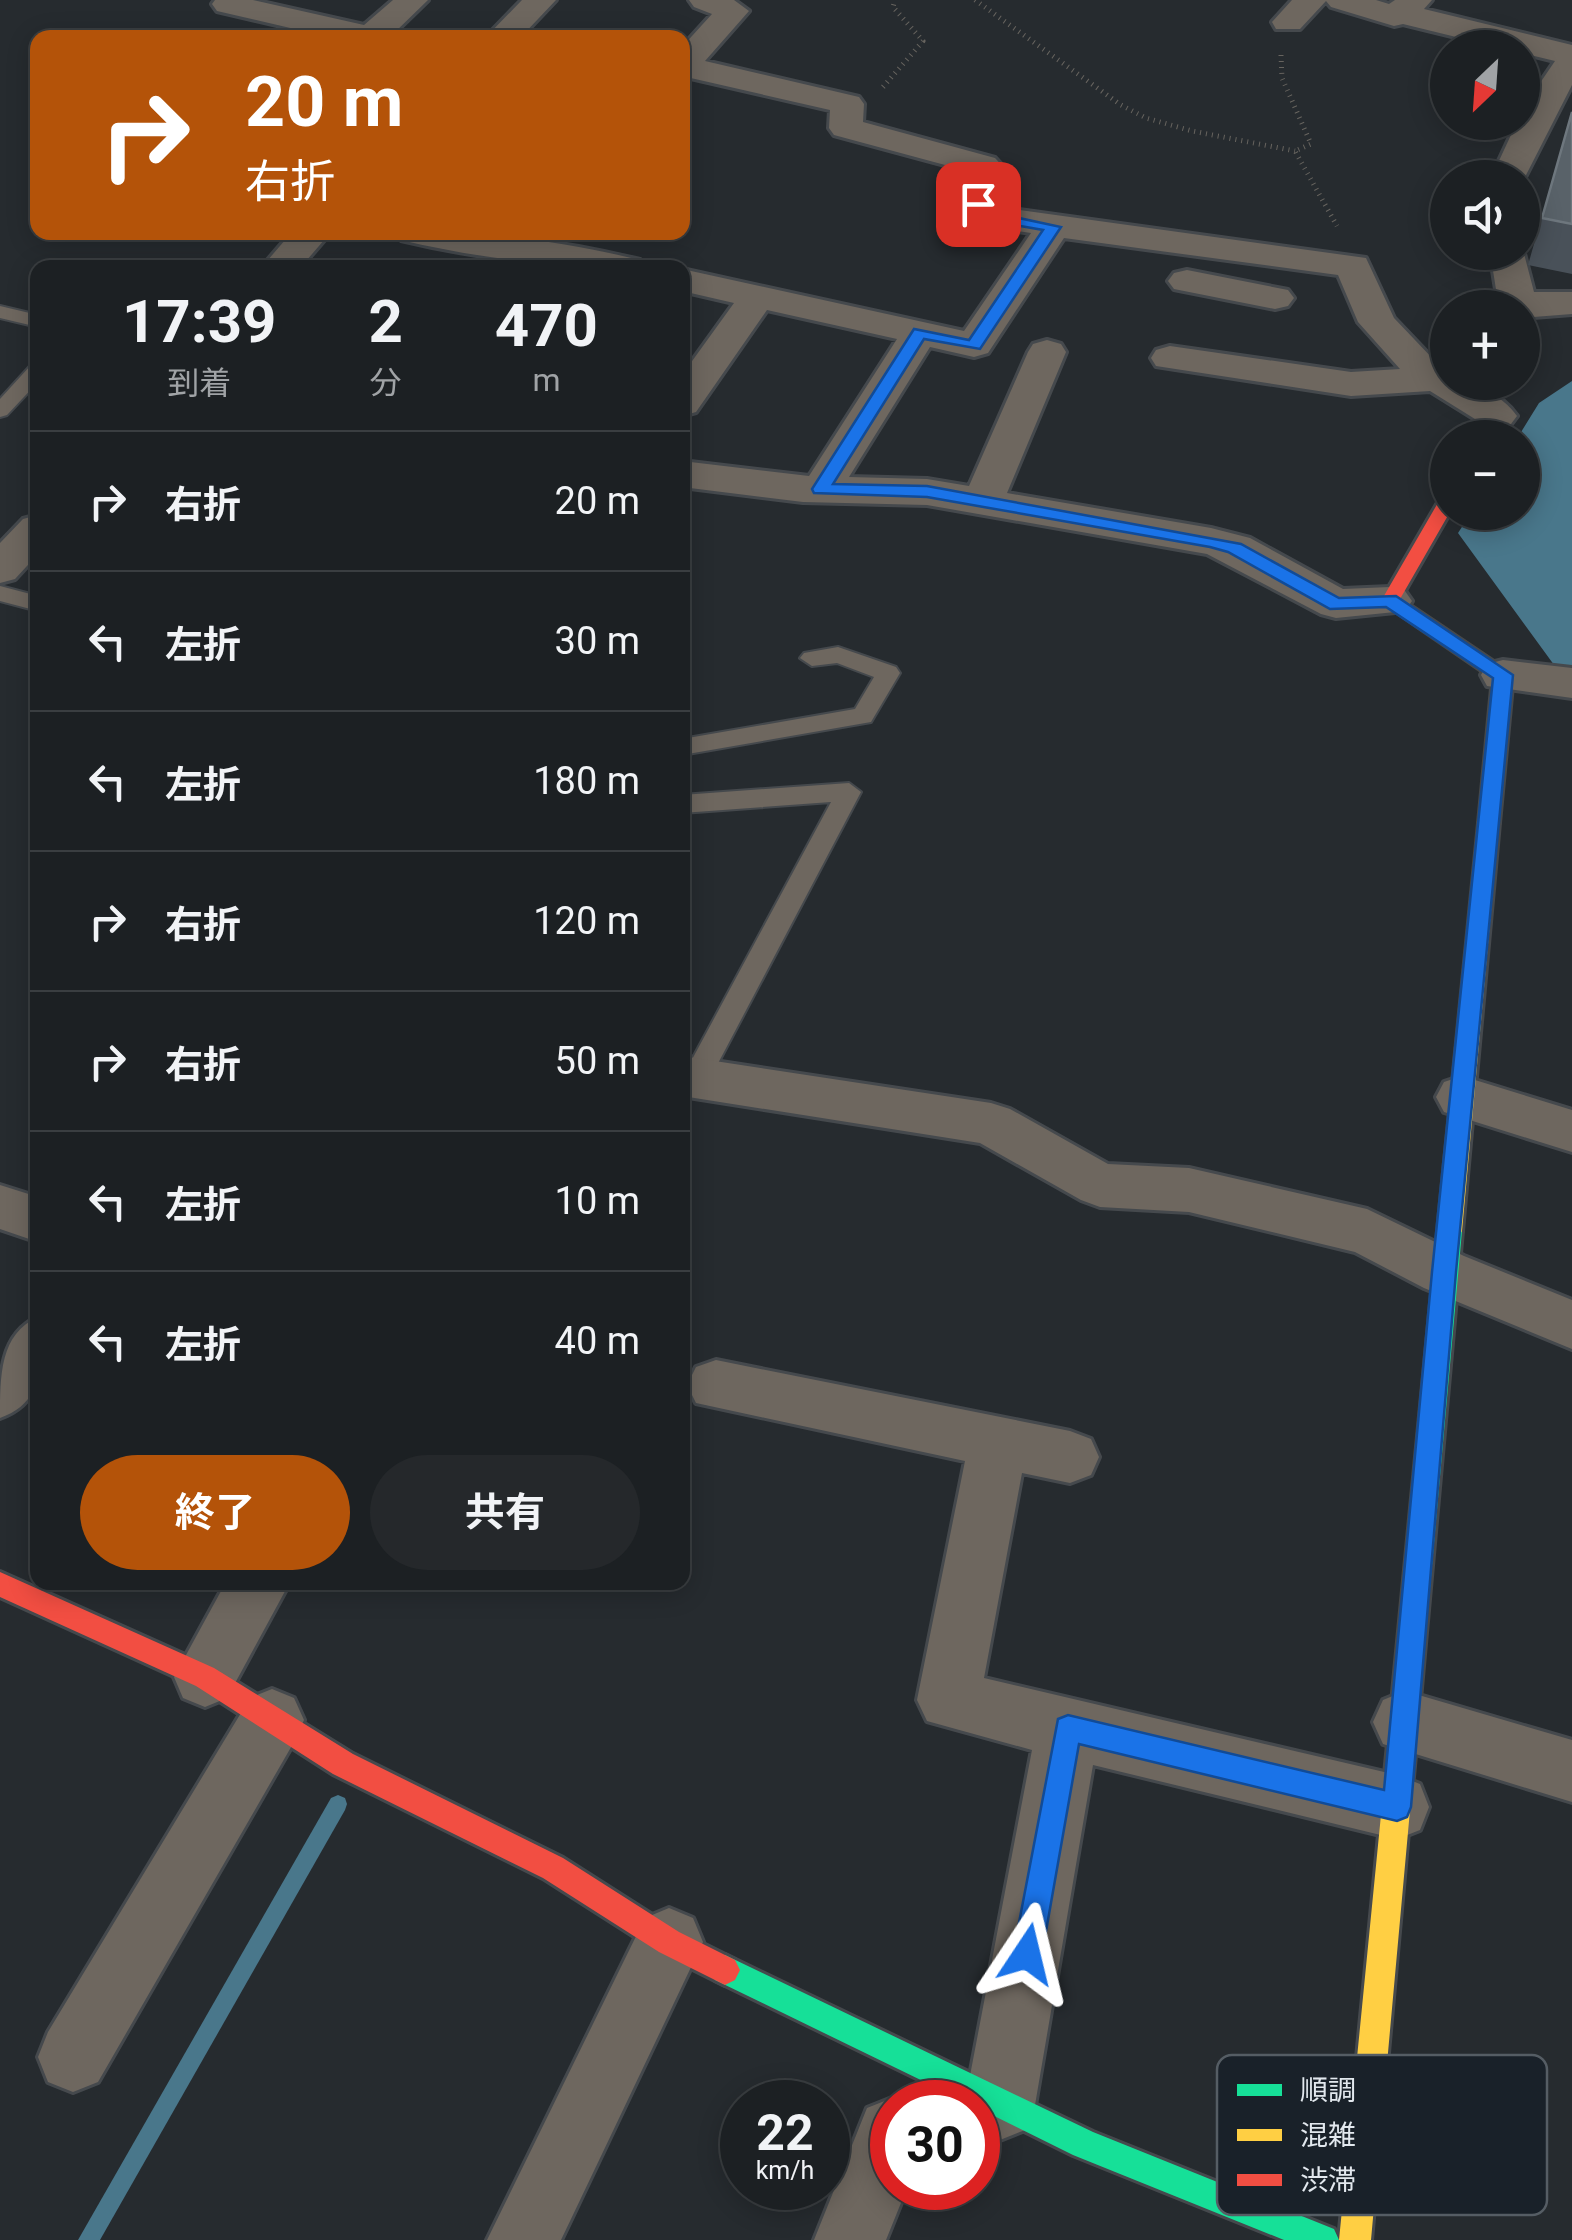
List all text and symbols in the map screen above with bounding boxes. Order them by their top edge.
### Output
north arrow [1430,30,1540,140]
map controls [1430,30,1540,530]
text: 20 m [245,61,403,143]
icon: right [80,70,210,200]
text: 右折 [245,155,335,208]
button: sound [1430,160,1540,270]
pin [936,162,1021,247]
icon: arrive [951,177,1006,232]
text: 17:39 [122,286,277,357]
text: 2 [368,286,403,357]
text: 470 [495,290,598,361]
button: + [1430,290,1540,400]
text: m [532,361,560,399]
text: 到着 [167,364,231,402]
text: 分 [370,364,402,402]
button: − [1430,420,1540,530]
icon: right [80,474,135,529]
text: 20 m [555,479,640,523]
text: 右折 [165,483,241,527]
icon: left [80,614,135,669]
text: 30 m [555,619,640,663]
text: 左折 [165,623,241,667]
icon: left [80,754,135,809]
text: 180 m [533,759,640,803]
text: 左折 [165,763,241,807]
icon: right [80,894,135,949]
text: 120 m [533,899,640,943]
text: 右折 [165,903,241,947]
icon: right [80,1034,135,1089]
text: 50 m [555,1039,640,1083]
text: 右折 [165,1043,241,1087]
icon: left [80,1174,135,1229]
text: 10 m [555,1179,640,1223]
text: 左折 [165,1183,241,1227]
icon: left [80,1314,135,1369]
text: 40 m [555,1319,640,1363]
text: 左折 [165,1323,241,1367]
button: 終了 [80,1455,350,1570]
button: 共有 [370,1455,640,1570]
position arrow [975,1902,1079,2006]
legend [1217,2055,1547,2215]
text: 順調 [1300,2074,1356,2107]
speed limit sign: 30 [870,2080,1000,2210]
text: 22 [756,2104,814,2162]
text: 混雑 [1300,2119,1356,2152]
text: km/h [756,2156,814,2185]
text: 渋滞 [1300,2164,1356,2197]

